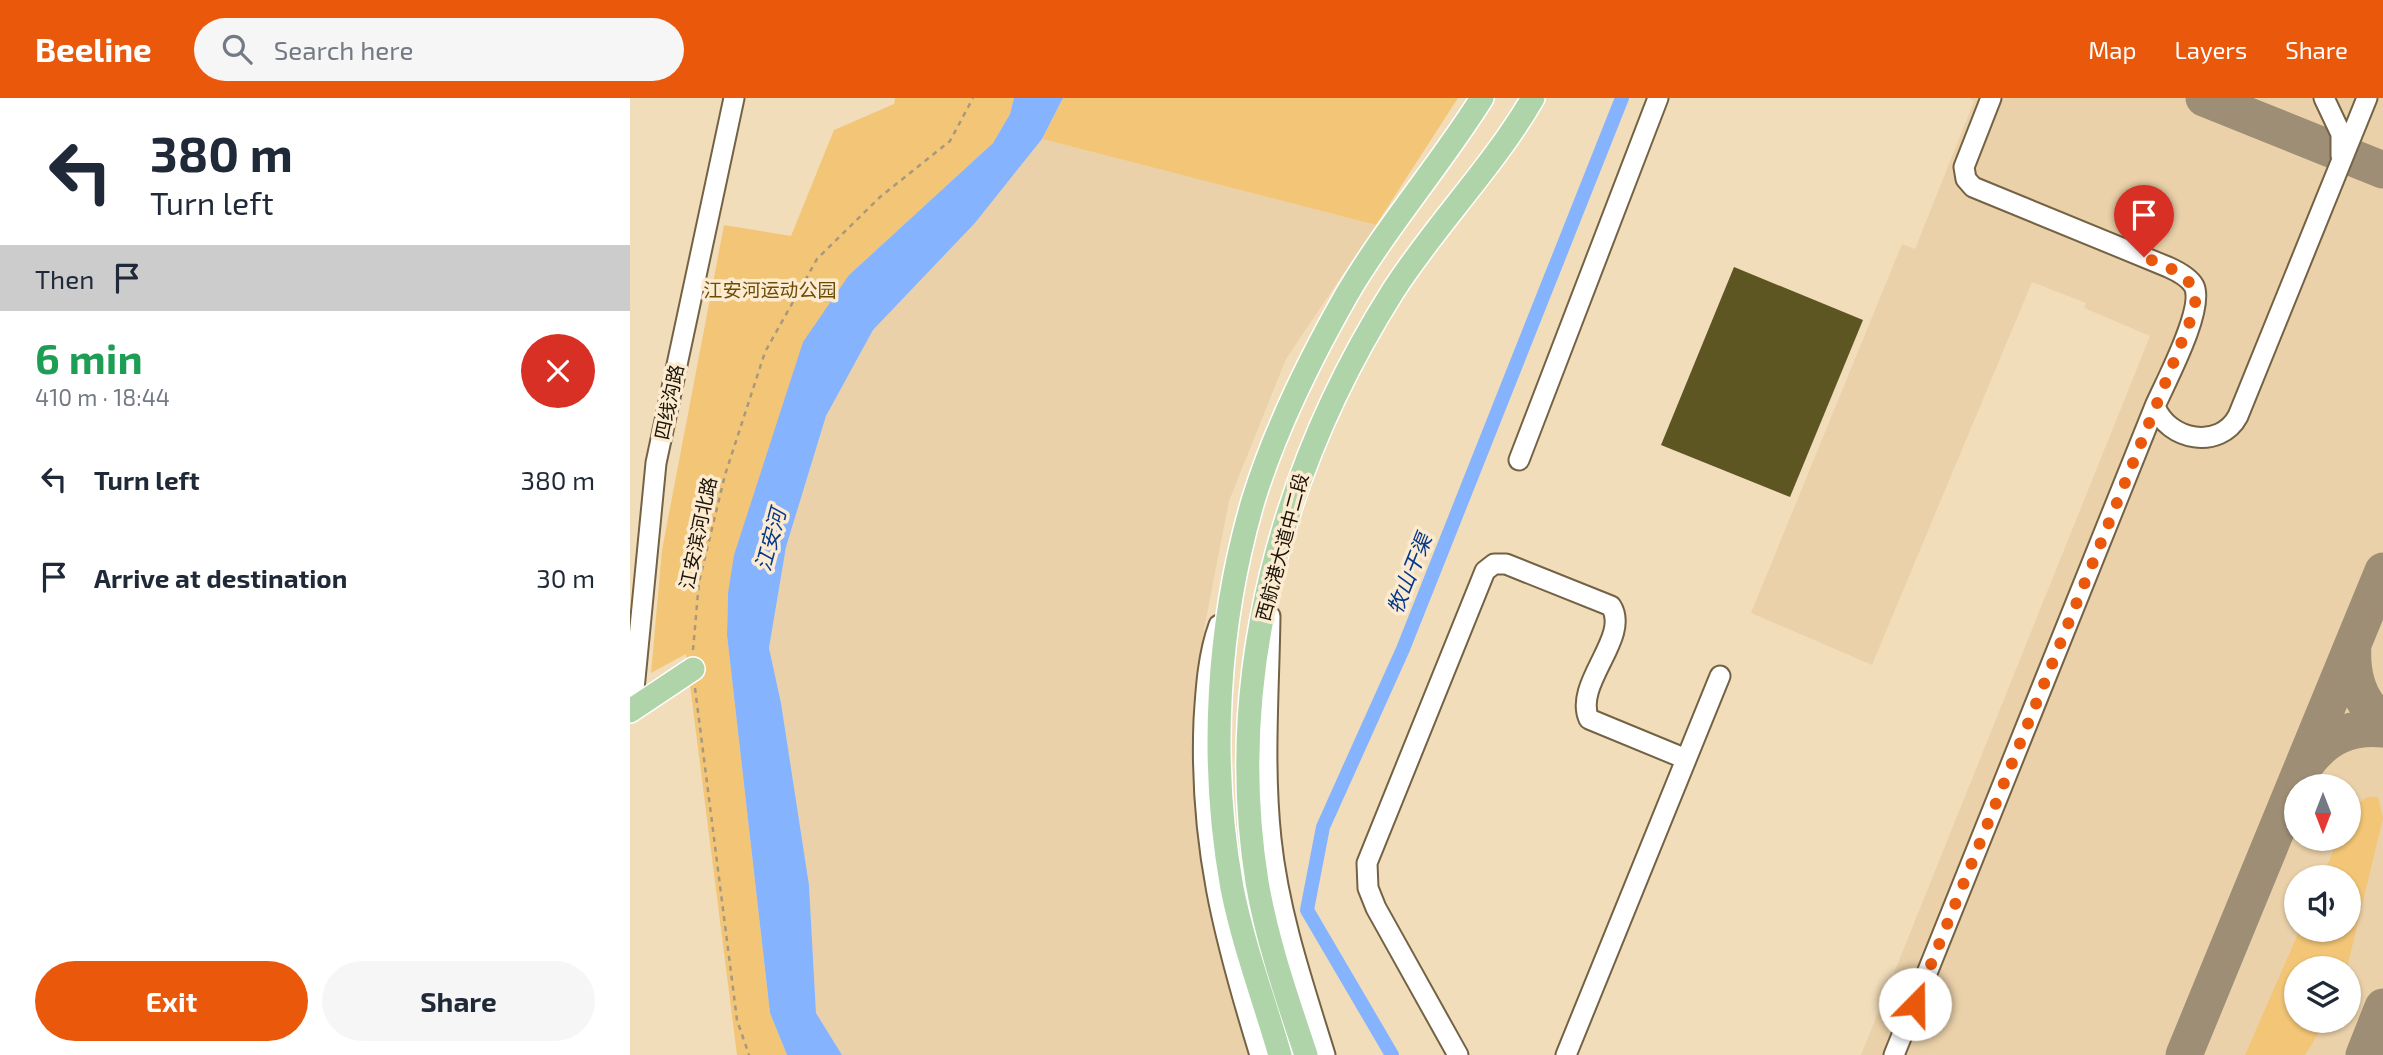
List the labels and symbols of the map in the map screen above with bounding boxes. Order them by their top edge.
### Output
pin [2114,185,2174,257]
park label: 江安河运动公园 [703,278,837,301]
street label: 四线沟路 [649,362,688,441]
street label: 西航港大道中二段 [1251,470,1312,623]
street label: 江安滨河北路 [674,475,721,591]
water label: 江安河 [749,502,791,573]
water label: 牧山干渠 [1381,527,1437,617]
north arrow [2284,774,2361,850]
position arrow [1878,967,1952,1041]

